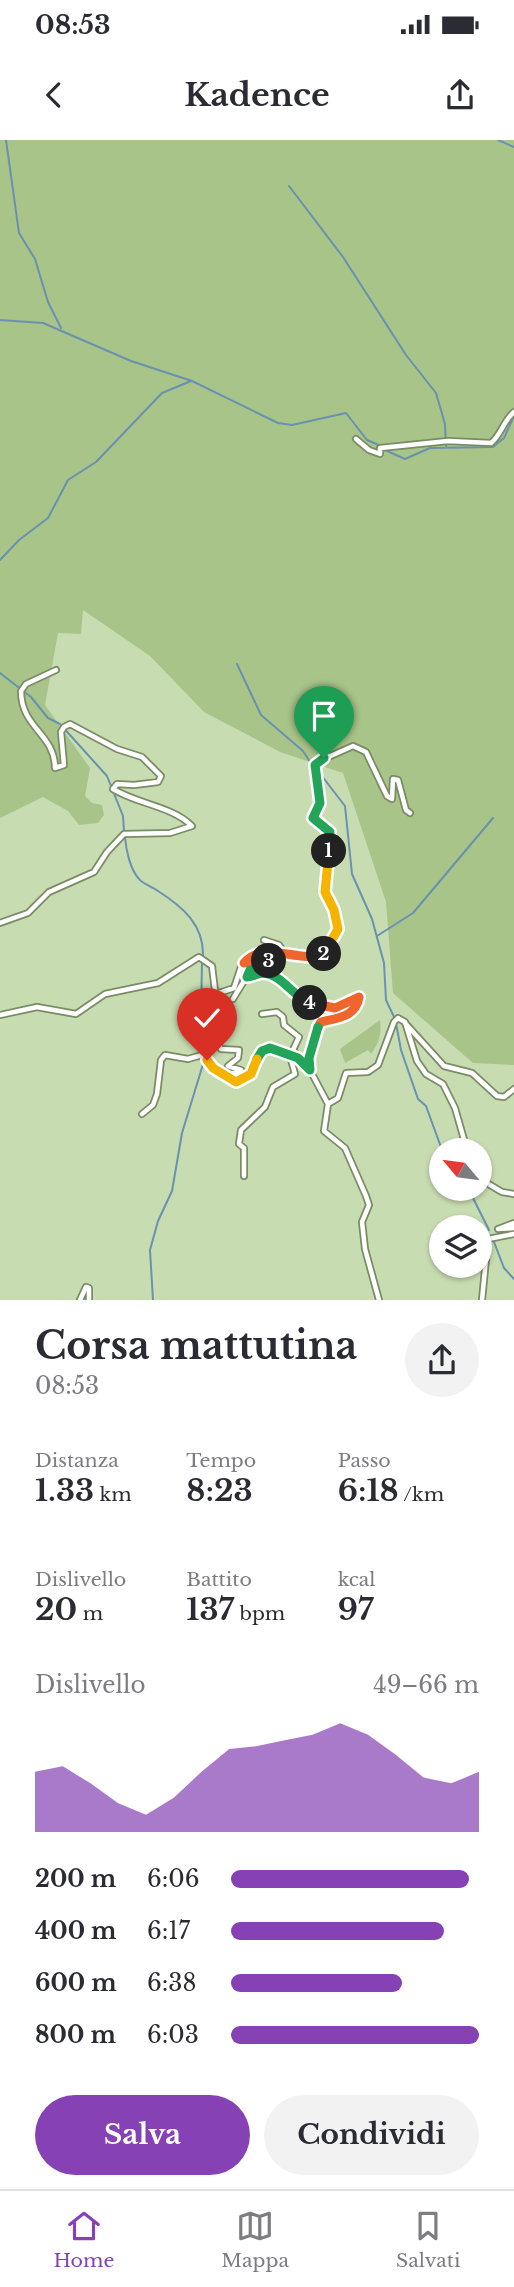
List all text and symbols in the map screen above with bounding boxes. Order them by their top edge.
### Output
text: 08:53 [35,9,111,41]
text: Kadence [184,75,330,115]
icon: back [35,76,73,114]
icon: share [441,76,479,114]
pin [294,686,354,758]
icon: arrive [305,697,343,735]
pin: 1 [312,834,346,868]
text: 1 [324,839,333,862]
pin: 2 [306,936,342,972]
text: 2 [317,942,330,965]
pin: 3 [252,944,286,978]
text: 3 [262,949,275,972]
pin: 4 [292,986,328,1020]
pin [177,988,237,1060]
text: 4 [303,991,316,1014]
icon: check [188,999,226,1037]
north arrow [429,1138,492,1200]
map controls [429,1138,492,1278]
button: layers [429,1215,492,1278]
text: Corsa mattutina [35,1322,357,1369]
button: share [405,1323,479,1397]
text: 08:53 [35,1372,99,1400]
text: Distanza [35,1449,119,1472]
text: Tempo [186,1449,256,1472]
text: Passo [338,1449,391,1472]
text: 1.33 [35,1472,94,1509]
text: 8:23 [186,1472,253,1509]
text: 6:18 [338,1472,399,1509]
text: km [94,1483,132,1506]
text: /km [399,1483,444,1506]
text: Dislivello [35,1568,126,1591]
text: Battito [186,1568,252,1591]
text: kcal [338,1568,376,1591]
text: 20 [35,1591,77,1628]
text: 137 [186,1591,234,1628]
text: 97 [338,1591,373,1628]
text: m [77,1602,103,1625]
text: bpm [234,1602,285,1625]
text: Dislivello [35,1671,146,1699]
text: 49–66 m [373,1671,479,1699]
text: 200 m [35,1865,116,1893]
text: 6:06 [147,1865,200,1893]
text: 400 m [35,1917,117,1945]
text: 6:17 [147,1917,190,1945]
text: 600 m [35,1969,117,1997]
text: 6:38 [147,1969,196,1997]
text: 800 m [35,2021,116,2049]
text: 6:03 [147,2021,199,2049]
button: Salva [35,2095,250,2175]
button: Condividi [264,2095,479,2175]
tab: Home [54,2207,114,2272]
tab: Mappa [221,2207,289,2272]
tab: Salvati [396,2207,460,2272]

